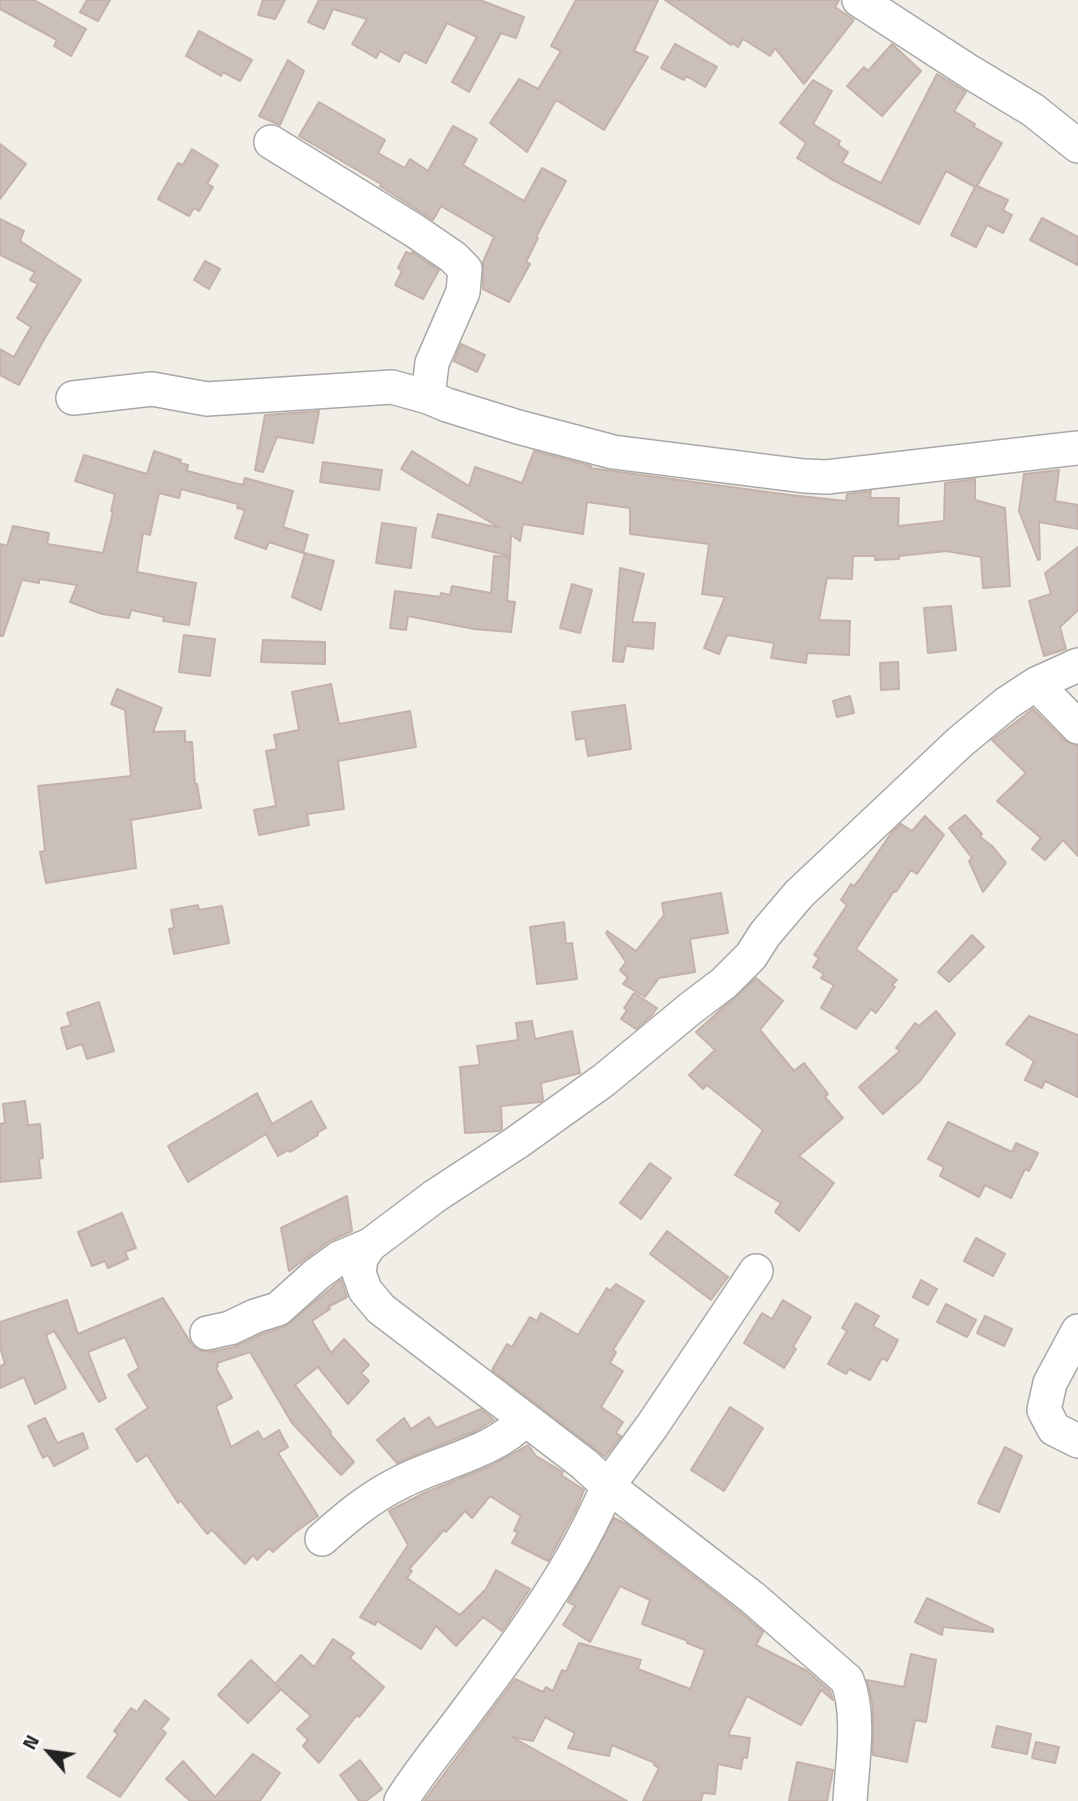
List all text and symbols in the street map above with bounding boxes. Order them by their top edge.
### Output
north arrow [14,1717,84,1787]
text: N [14,1729,46,1755]

